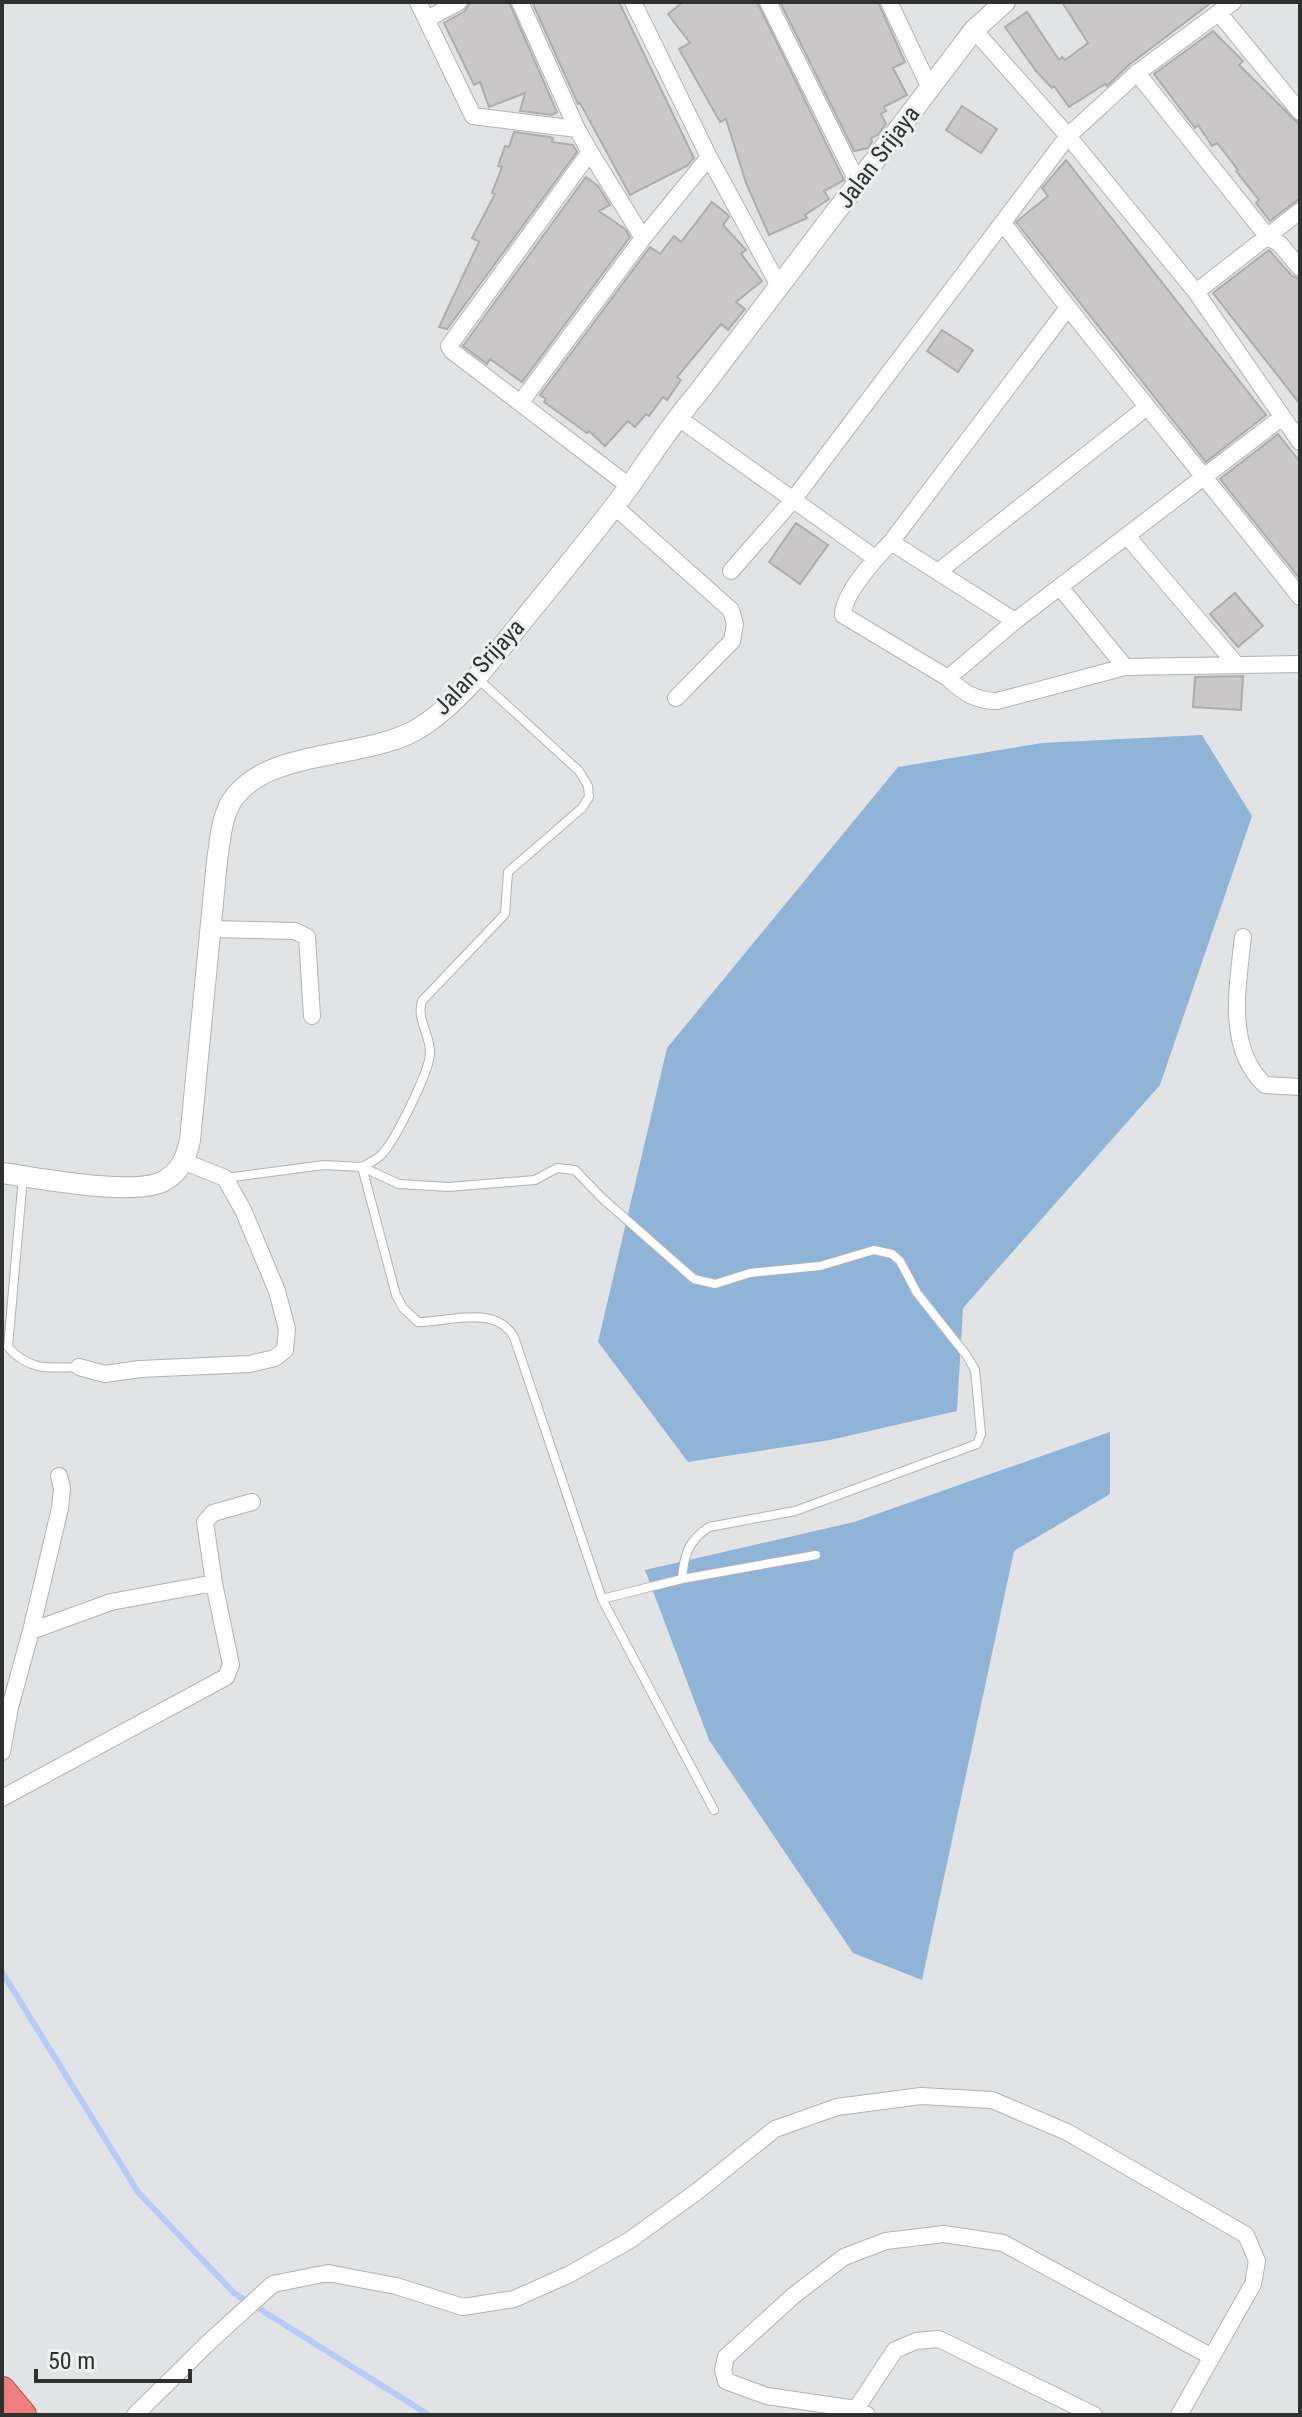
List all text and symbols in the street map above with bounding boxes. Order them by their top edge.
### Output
street label: Jalan Srijaya [831,100,925,214]
street label: Jalan Srijaya [428,613,530,721]
scale bar [36,2333,190,2383]
text: 50 m [48,2347,95,2375]

